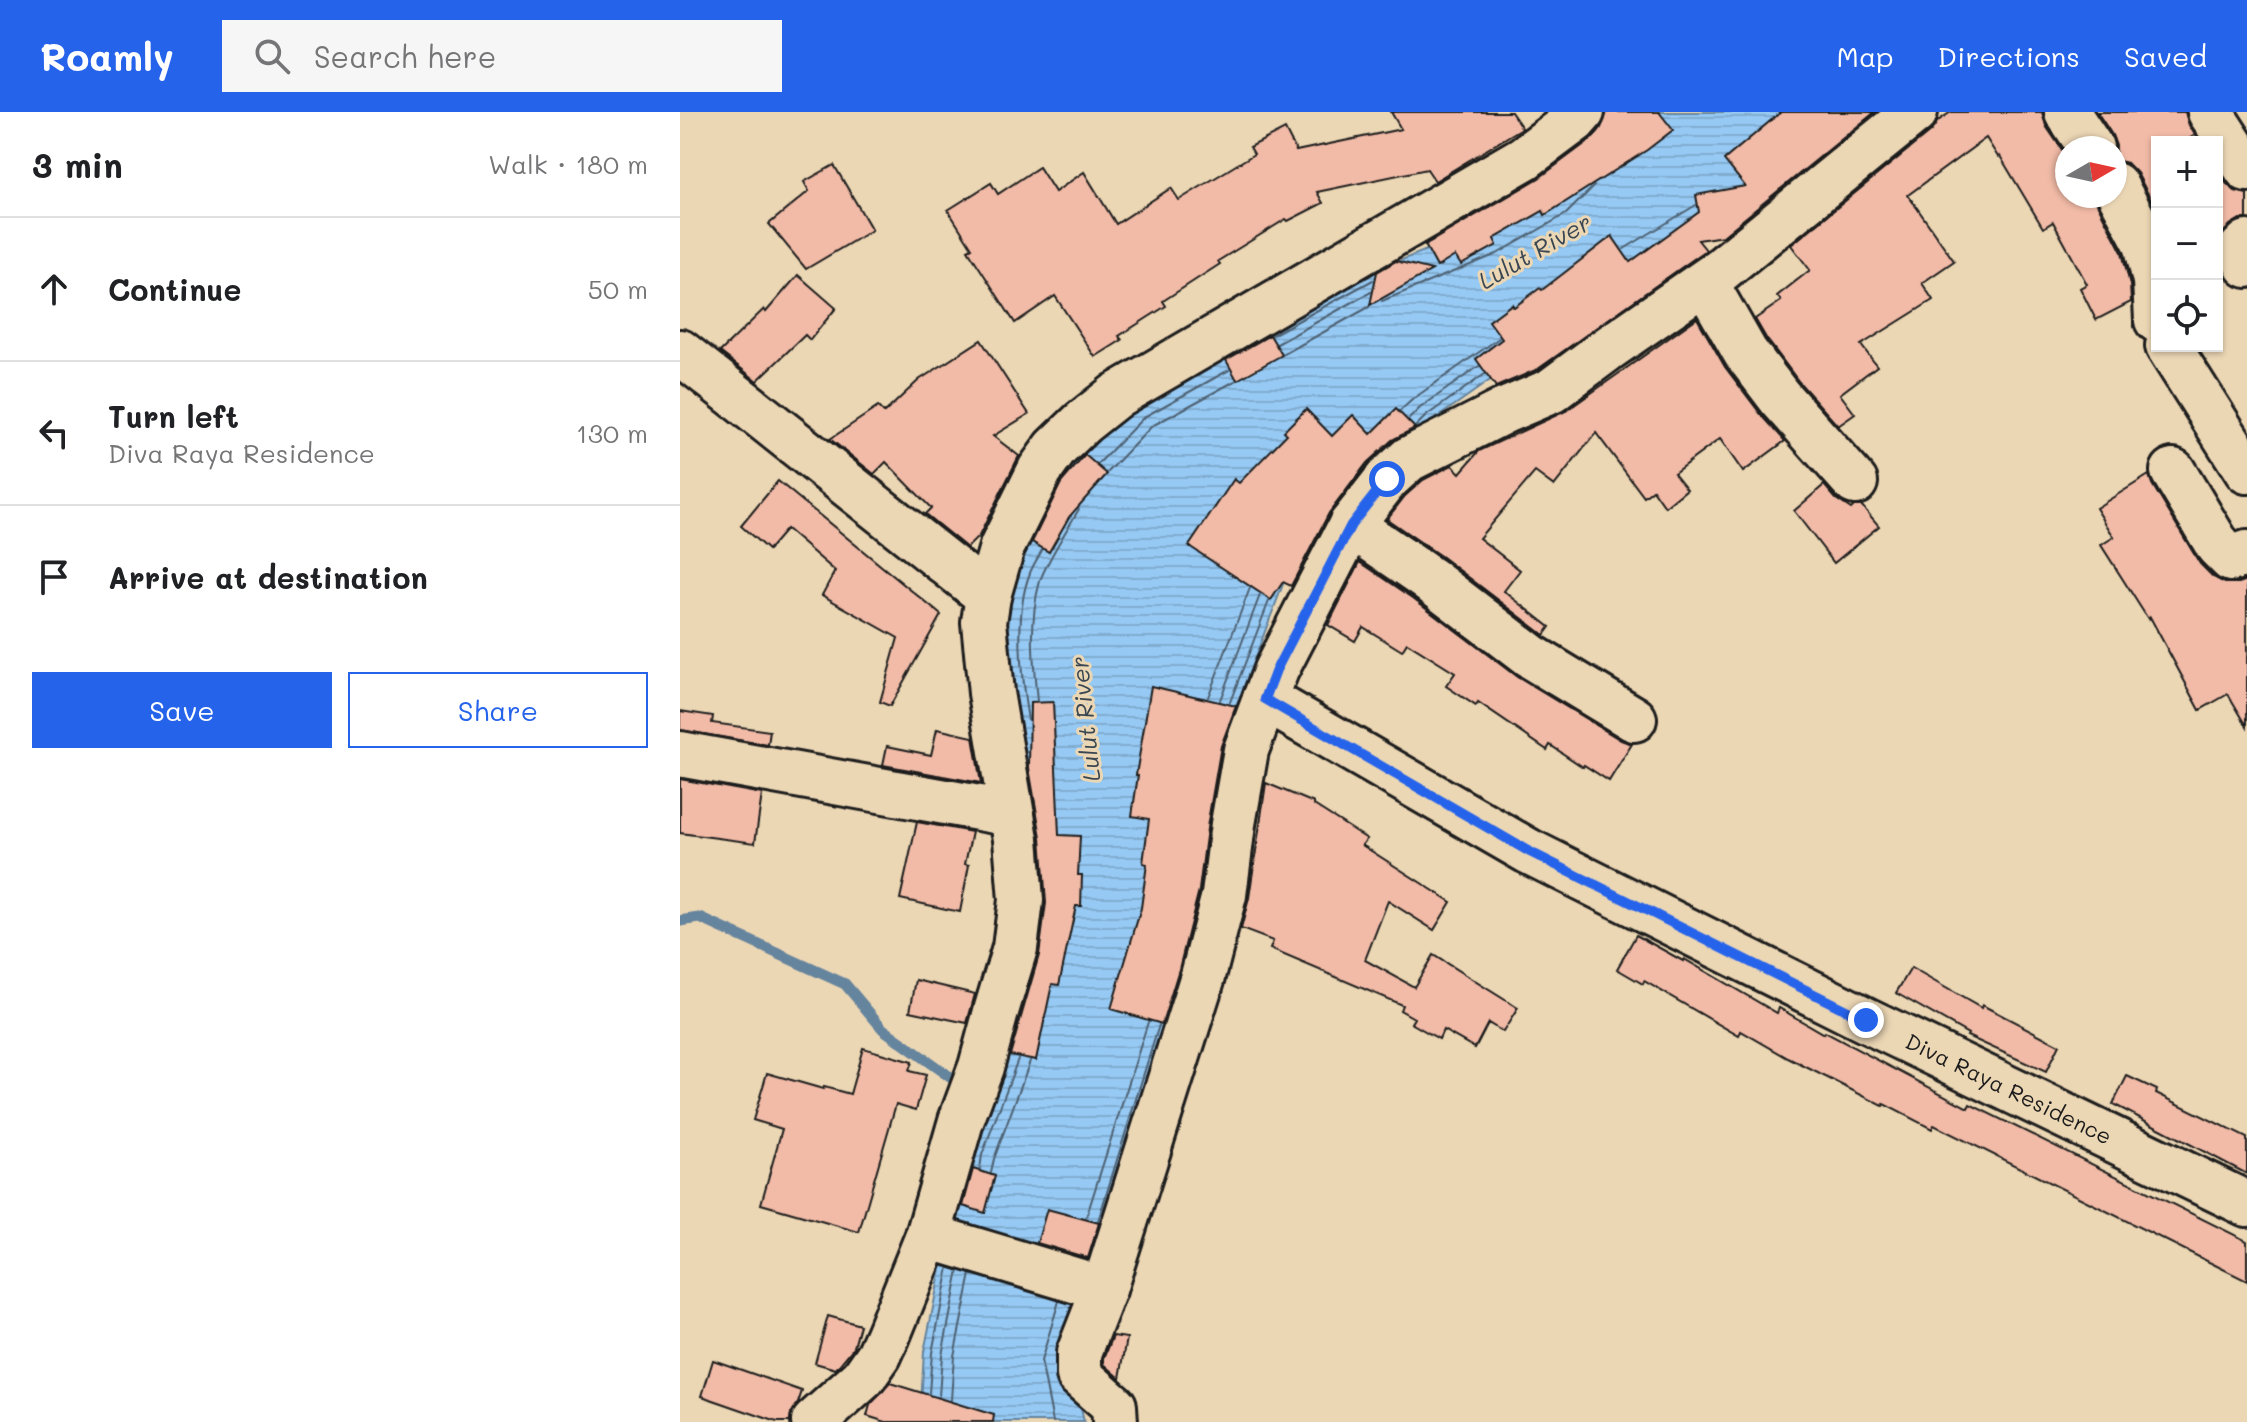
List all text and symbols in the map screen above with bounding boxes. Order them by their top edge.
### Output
search box [222,20,782,92]
text: Roamly [40,31,174,81]
icon: search [250,34,294,78]
text: Search here [314,36,496,76]
text: Map [1837,38,1894,74]
text: Directions [1938,38,2080,74]
text: Saved [2124,38,2207,74]
north arrow [2055,136,2127,208]
map controls [2151,136,2223,352]
button: + [2151,136,2223,208]
text: 3 min [32,142,123,187]
text: Walk · 180 m [488,147,648,181]
water label: Lulut River [1472,206,1596,295]
button: − [2151,208,2223,280]
icon: ahead [32,267,76,311]
text: Continue [108,269,241,309]
text: 50 m [588,272,648,306]
button: locate [2151,280,2223,352]
text: Turn left [108,396,239,436]
icon: left [32,411,76,455]
text: 130 m [576,416,648,450]
text: Diva Raya Residence [108,436,375,470]
route start [1369,461,1405,497]
icon: arrive [32,555,76,599]
text: Arrive at destination [108,557,428,597]
water label: Lulut River [1063,655,1106,783]
button: Save [32,672,332,748]
button: Share [348,672,648,748]
route end [1848,1002,1884,1038]
street label: Diva Raya Residence [1901,1026,2117,1151]

